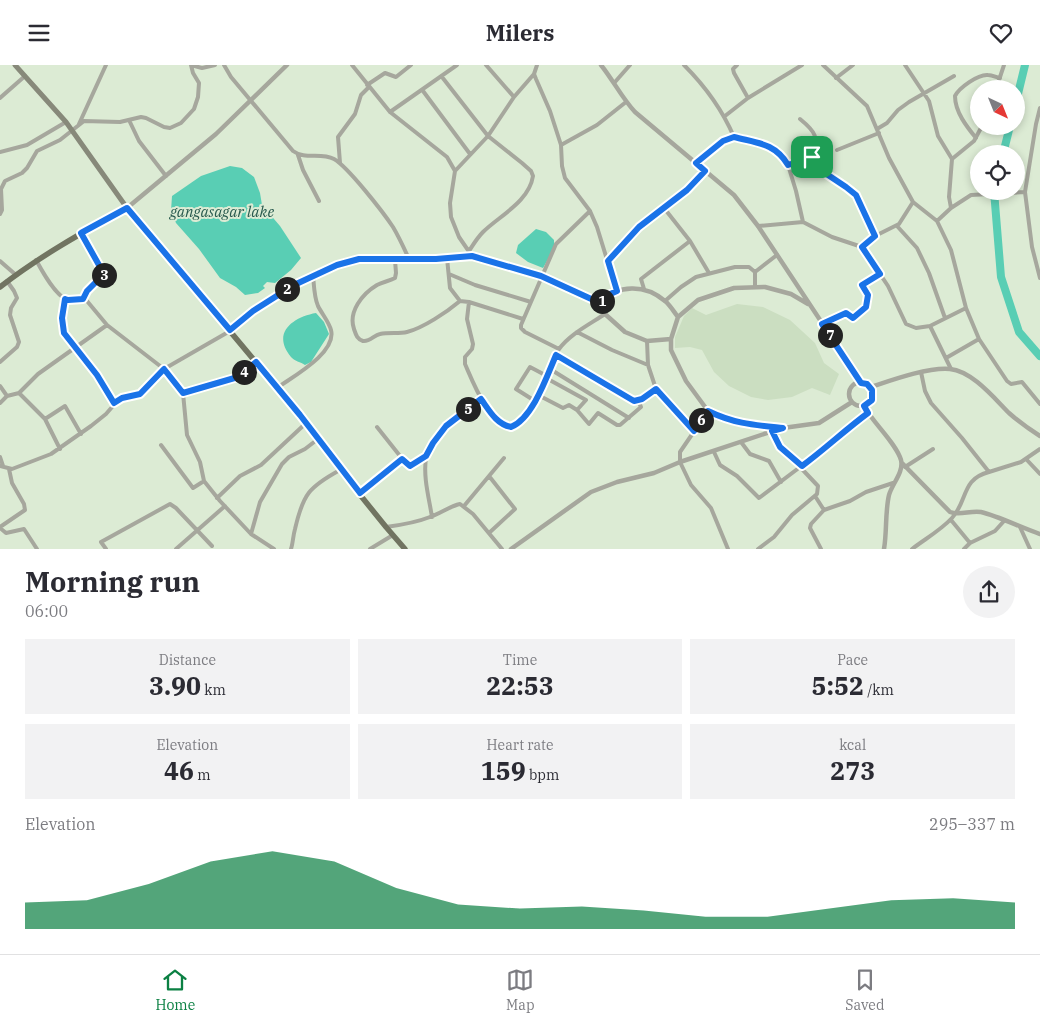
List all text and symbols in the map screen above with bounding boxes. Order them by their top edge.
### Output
text: Milers [486,18,554,47]
icon: menu [25,19,53,47]
icon: heart [987,19,1015,47]
north arrow [970,80,1025,135]
map controls [970,80,1025,200]
pin [791,136,833,178]
icon: arrive [798,143,826,171]
button: locate [970,145,1025,200]
water label: gangasagar lake [168,202,274,221]
pin: 3 [92,263,116,287]
text: 3 [100,266,109,284]
pin: 2 [274,277,300,301]
text: 2 [283,280,292,298]
pin: 1 [590,289,614,313]
text: 1 [598,292,607,310]
pin: 7 [818,323,842,347]
text: 7 [826,326,835,344]
pin: 4 [232,359,256,385]
text: 4 [240,363,249,381]
pin: 5 [456,397,480,421]
text: 5 [464,400,473,418]
pin: 6 [688,407,714,433]
text: 6 [697,411,706,429]
text: Morning run [25,563,200,600]
button: share [963,566,1015,618]
text: 06:00 [25,601,68,621]
text: Distance [159,651,216,669]
text: Time [503,651,537,669]
text: Pace [837,651,868,669]
text: 3.90 [149,669,201,702]
text: 22:53 [486,669,554,702]
text: 5:52 [811,669,864,702]
text: km [201,681,226,699]
text: /km [864,681,894,699]
text: Elevation [156,736,218,754]
text: Heart rate [486,736,553,754]
text: kcal [839,736,866,754]
text: 46 [164,754,194,787]
text: 159 [481,754,526,787]
text: 273 [830,754,875,787]
text: m [194,766,211,784]
text: bpm [526,766,559,784]
text: Elevation [25,814,95,834]
text: 295–337 m [929,814,1015,834]
tab: Home [155,966,195,1014]
tab: Map [506,966,534,1014]
tab: Saved [845,966,885,1014]

